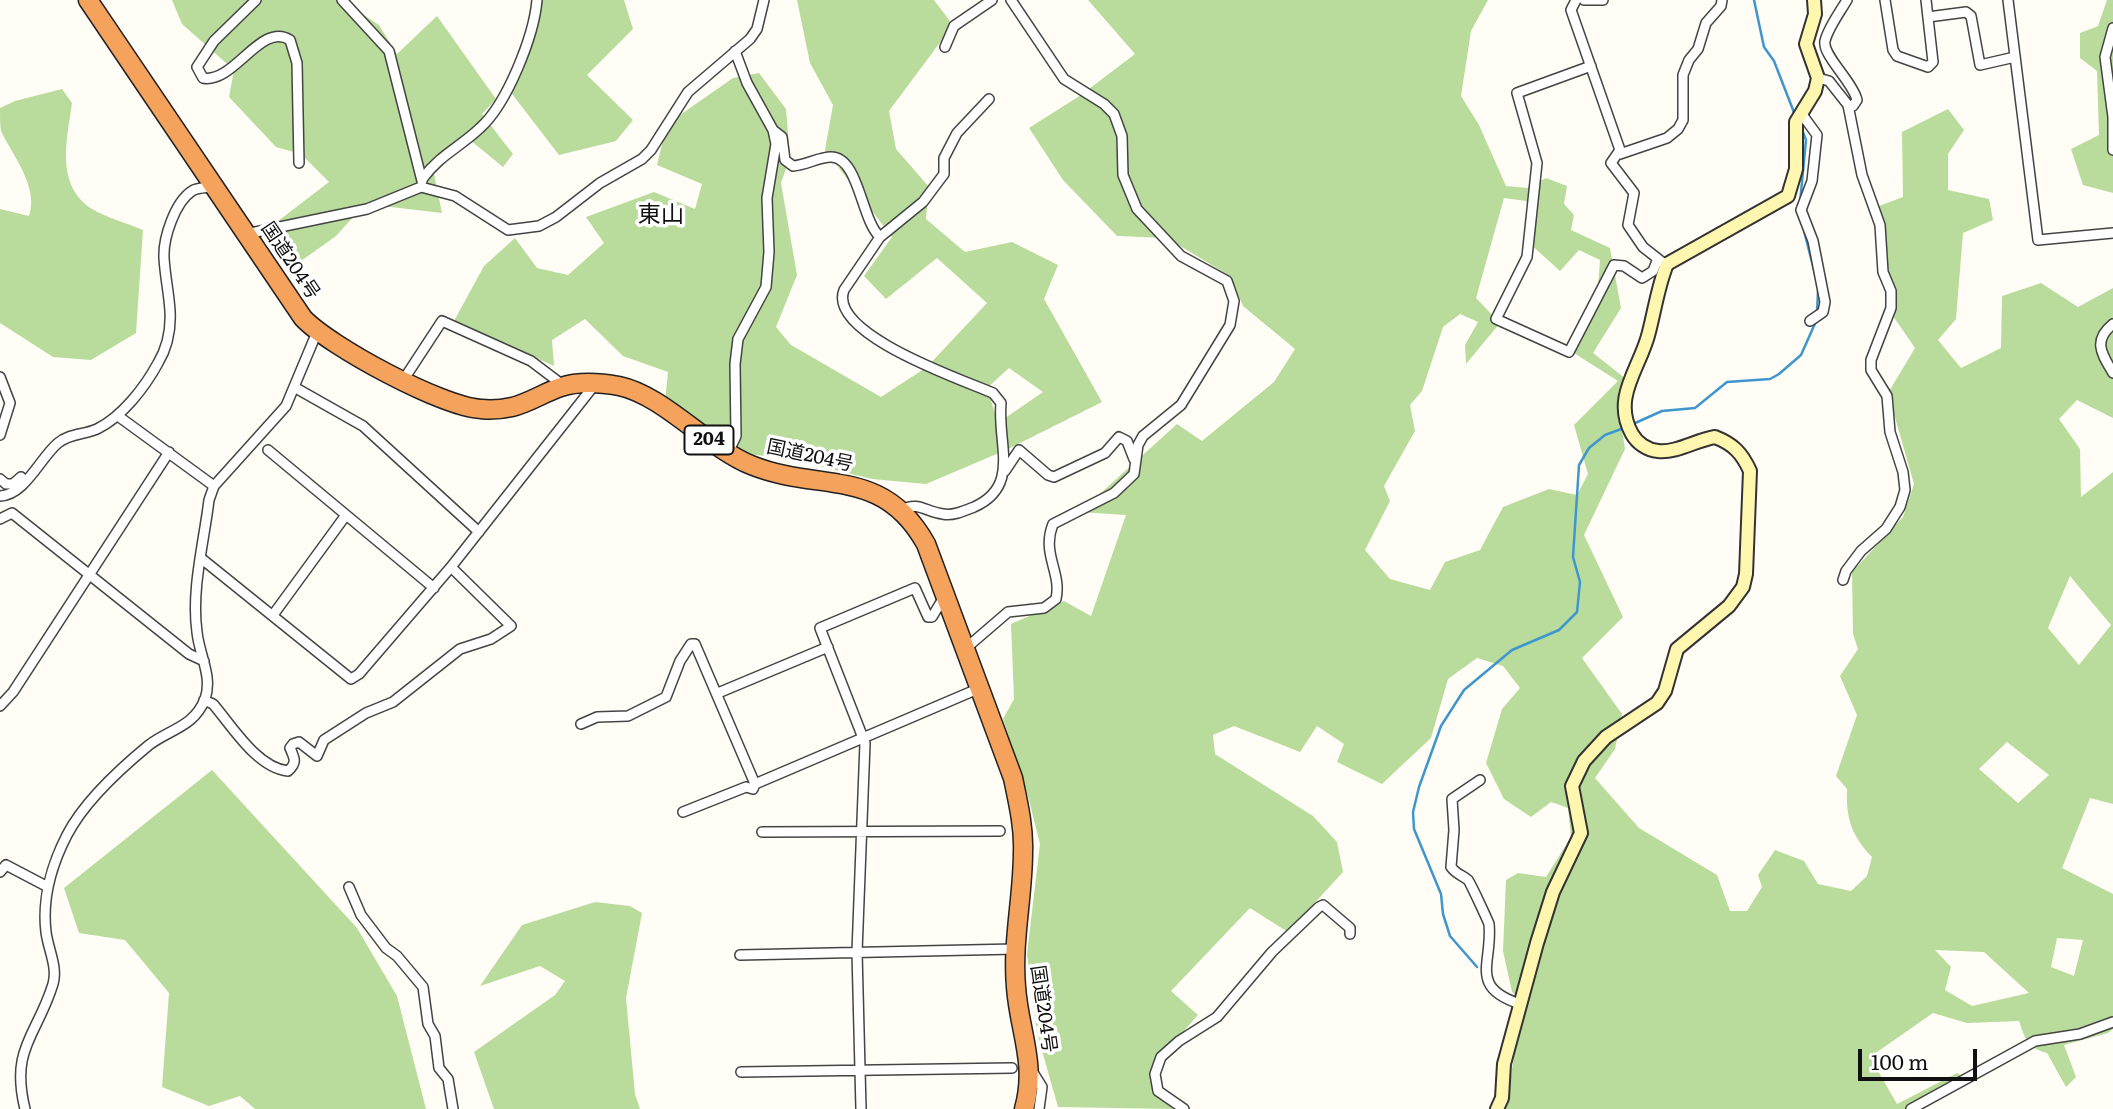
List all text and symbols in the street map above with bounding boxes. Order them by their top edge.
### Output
district label: 東山 [638,201,684,229]
street label: 国道204号 [256,218,324,304]
road number: 204 [684,426,734,454]
street label: 国道204号 [765,436,855,476]
street label: 国道204号 [1026,964,1060,1054]
scale bar [1861,1036,1980,1080]
text: 100 m [1871,1045,1928,1076]

